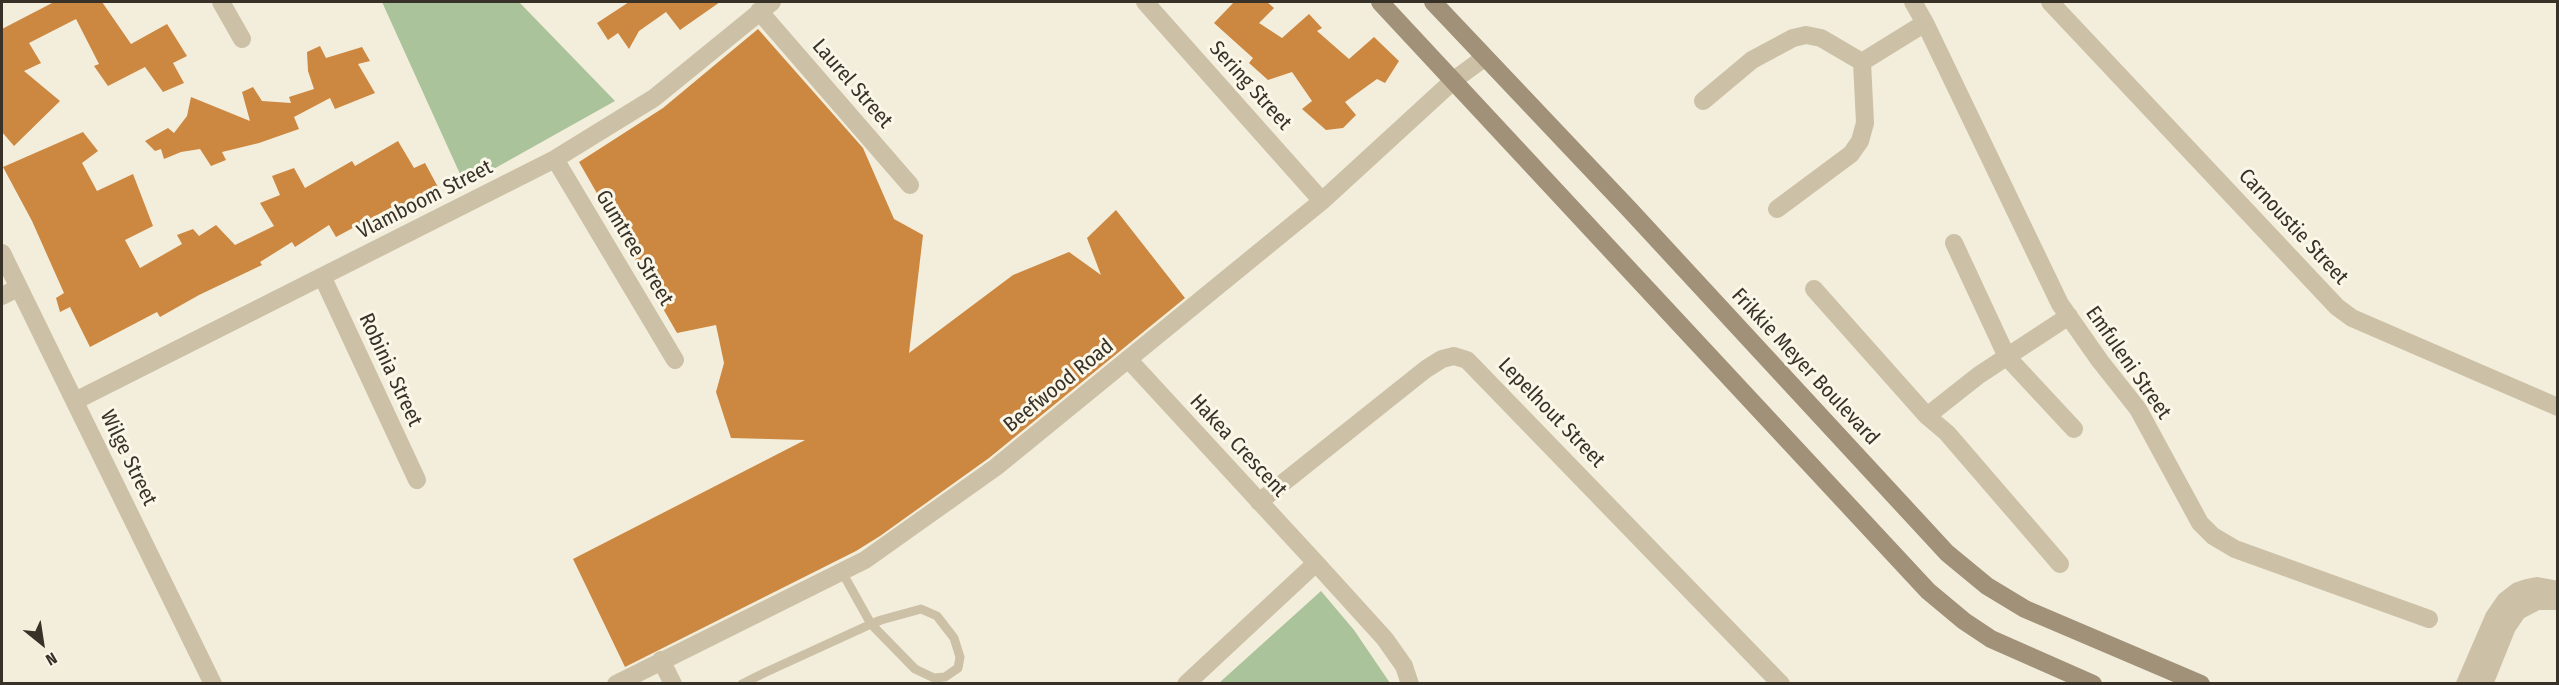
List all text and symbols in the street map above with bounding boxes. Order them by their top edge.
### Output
street label: Laurel Street [807,34,897,134]
street label: Sering Street [1204,36,1296,136]
street label: Vlamboom Street [353,155,497,245]
street label: Carnoustie Street [2233,164,2353,290]
street label: Gumtree Street [590,186,678,310]
street label: Frikkie Meyer Boulevard [1726,283,1884,451]
street label: Emfuleni Street [2080,302,2176,424]
street label: Robinia Street [353,309,427,431]
street label: Beefwood Road [999,334,1119,438]
street label: Lepelhout Street [1492,353,1610,473]
street label: Hakea Crescent [1184,389,1292,503]
street label: Wilge Street [94,406,162,510]
north arrow [12,613,72,673]
text: N [42,648,60,670]

